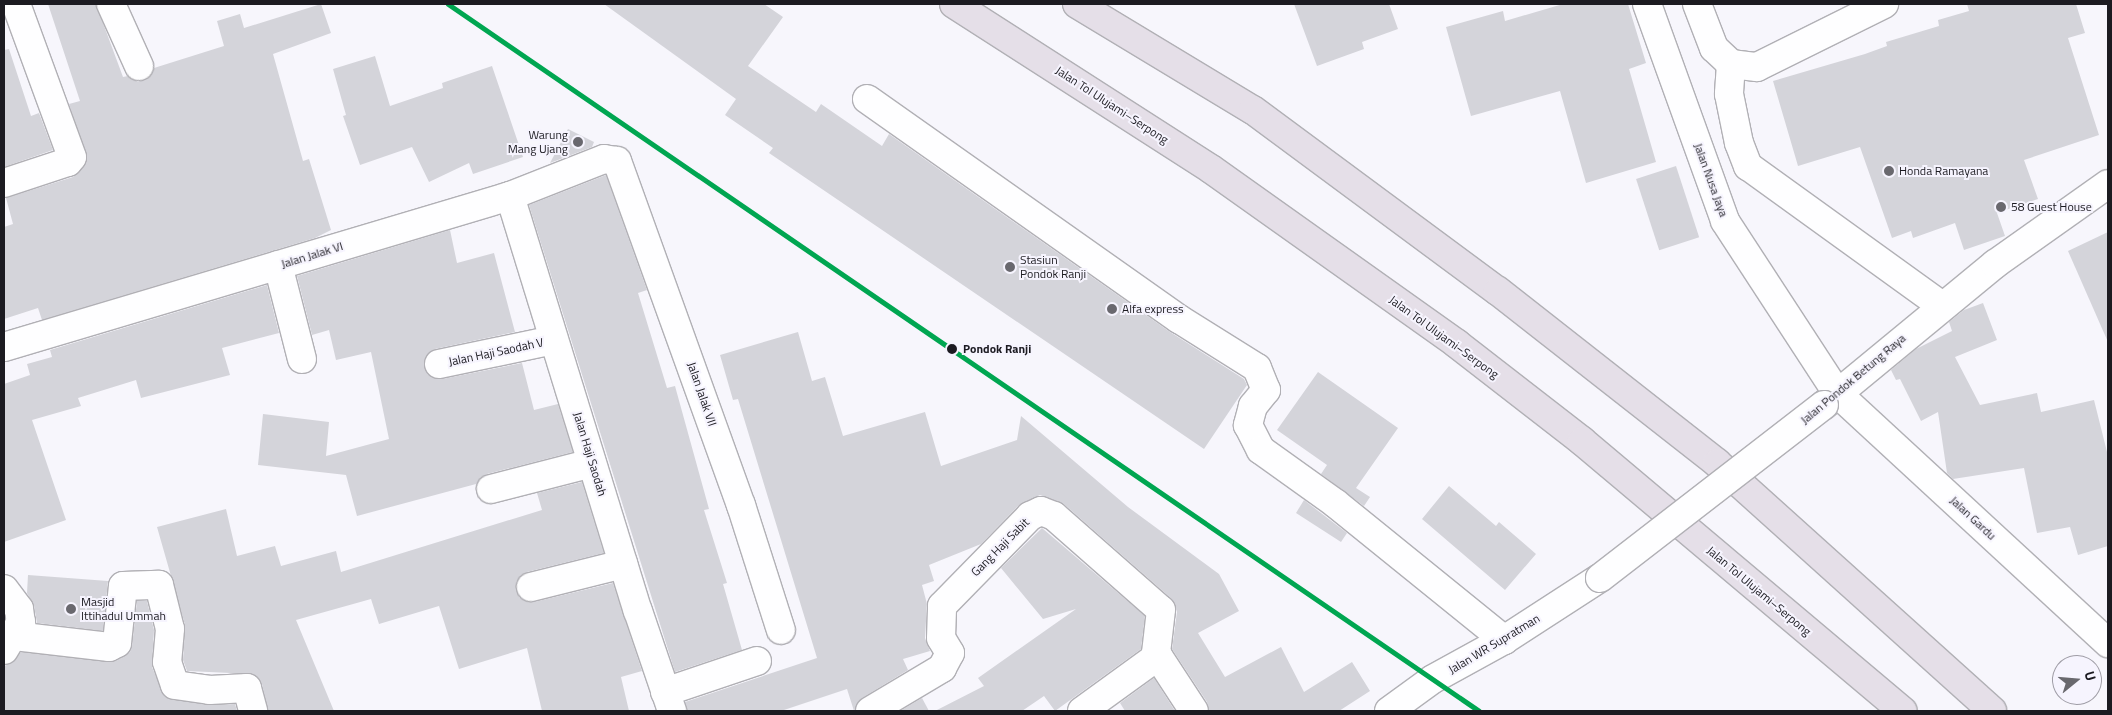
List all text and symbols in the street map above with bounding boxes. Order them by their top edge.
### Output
street label: Jalan Tol Ulujami–Serpong [1053,63,1171,147]
place label: Warung Mang Ujang [508,128,568,156]
marker: Warung Mang Ujang [572,136,584,148]
street label: Jalan Nusa Jaya [1691,141,1731,219]
place label: Honda Ramayana [1899,164,1988,178]
marker: Honda Ramayana [1883,165,1895,177]
place label: 58 Guest House [2011,200,2092,214]
marker: 58 Guest House [1995,201,2007,213]
street label: Jalan Jalak VI [279,239,345,271]
place label: Stasiun Pondok Ranji [1020,253,1086,281]
marker: Stasiun Pondok Ranji [1004,261,1016,273]
street label: Jalan Tol Ulujami–Serpong [1386,292,1502,382]
place label: Alfa express [1122,302,1184,316]
marker: Alfa express [1106,303,1118,315]
street label: Jalan Pondok Betung Raya [1798,331,1908,427]
street label: Jalan Haji Saodah V [447,335,545,369]
marker: Pondok Ranji [945,342,959,356]
place label: Pondok Ranji [963,342,1031,356]
street label: Jalan Jalak VII [684,360,720,428]
street label: Jalan Haji Saodah [570,410,610,498]
street label: Jalan Gardu [1947,493,1999,543]
street label: Gang Haji Sabit [968,515,1032,579]
street label: Jalan Tol Ulujami–Serpong [1704,543,1814,639]
place label: Masjid Ittihadul Ummah [81,595,166,623]
marker: Masjid Ittihadul Ummah [65,603,77,615]
street label: Jalan WR Supratman [1446,611,1542,677]
north arrow [2052,655,2102,705]
text: U [2079,668,2102,683]

